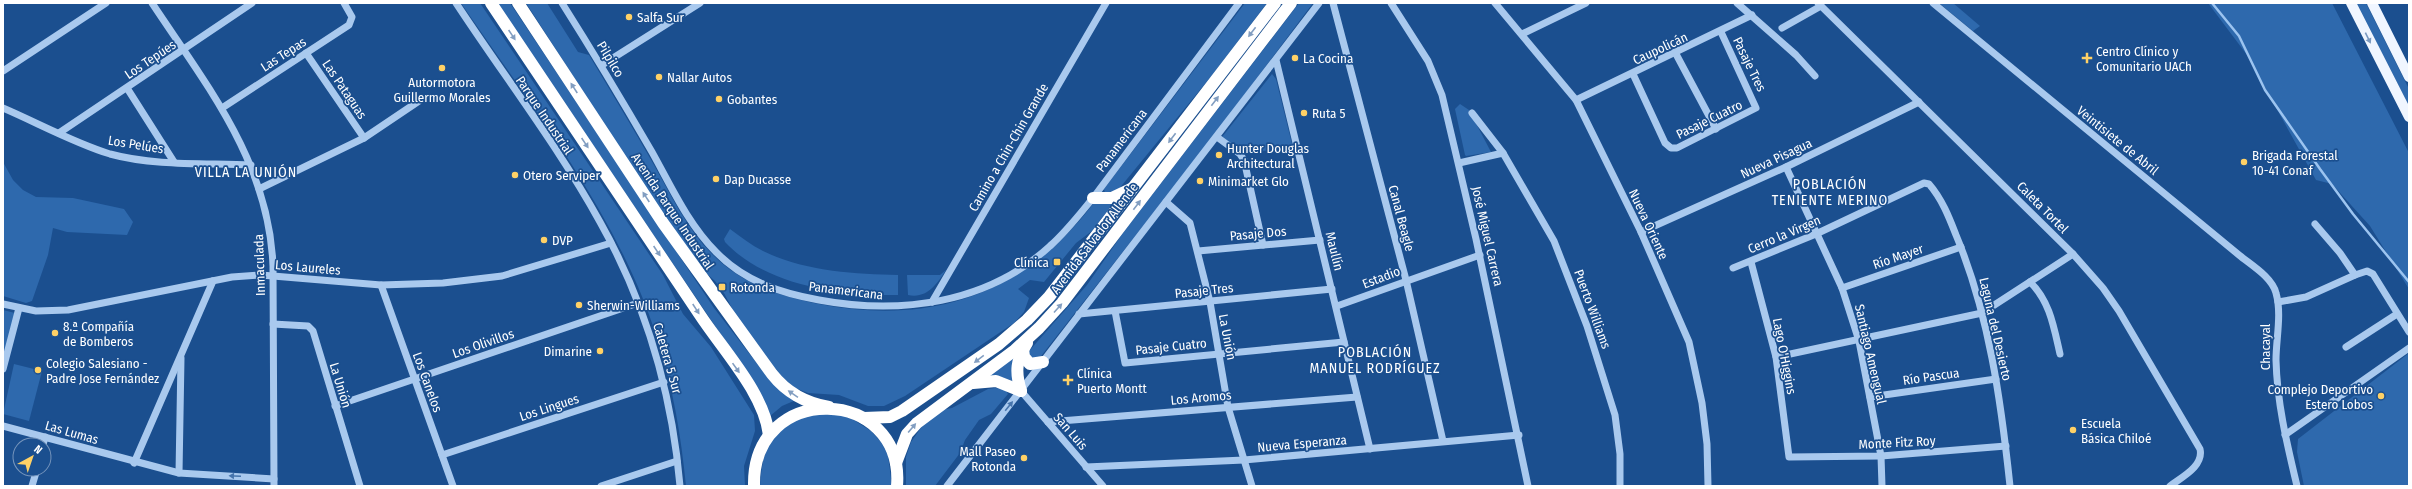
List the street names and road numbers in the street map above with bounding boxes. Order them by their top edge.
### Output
street label: Caupolicán [1630,29,1690,68]
street label: Las Tepas [258,34,309,75]
street label: Pasaje Tres [1730,35,1769,94]
street label: Los Tepúes [122,37,179,82]
street label: Pilpilco [594,39,627,80]
street label: Las Pataguas [319,57,370,122]
street label: Parque Industrial [513,73,577,158]
street label: Camino a Chin-Chin Grande [966,81,1051,214]
street label: Pasaje Cuatro [1674,97,1745,142]
street label: Veintisiete de Abril [2074,103,2162,178]
street label: Panamericana [1093,106,1150,175]
street label: Los Pelúes [107,133,165,156]
street label: Nueva Pisagua [1738,135,1814,182]
street label: Avenida Parque Industrial [628,150,717,273]
street label: Caleta Tortel [2014,178,2072,237]
street label: Avenida Salvador Allende [1048,180,1141,297]
street label: Canal Beagle [1385,183,1418,253]
street label: José Miguel Carrera [1469,185,1506,288]
street label: Nueva Oriente [1626,187,1671,262]
street label: Cerro la Virgen [1746,212,1823,257]
street label: Pasaje Dos [1229,224,1287,243]
street label: Maullín [1322,230,1347,272]
street label: Inmaculada [251,234,268,296]
street label: Río Mayer [1871,241,1926,272]
street label: Los Laureles [275,257,342,278]
street label: Estadio [1360,263,1402,291]
street label: Puerto Williams [1571,267,1614,351]
street label: Laguna del Desierto [1976,276,2015,382]
street label: Panamericana [808,278,884,303]
street label: Pasaje Tres [1174,280,1234,301]
street label: Santiago Amengual [1852,303,1889,406]
street label: La Unión [1216,313,1239,361]
street label: Lago O'Higgins [1770,317,1799,396]
street label: Caletera 5 Sur [650,321,685,396]
street label: Chacayal [2258,323,2273,370]
street label: Los Olivillos [450,326,516,361]
street label: Pasaje Cuatro [1135,335,1208,358]
street label: Los Canelos [410,350,445,415]
street label: La Unión [327,361,355,410]
street label: Río Pascua [1902,365,1960,388]
street label: Los Aromos [1170,387,1233,408]
street label: Los Lingues [518,391,581,424]
street label: San Luis [1051,410,1091,453]
street label: Las Lumas [43,418,101,447]
street label: Nueva Esperanza [1257,432,1347,455]
street label: Monte Fitz Roy [1858,433,1936,452]

